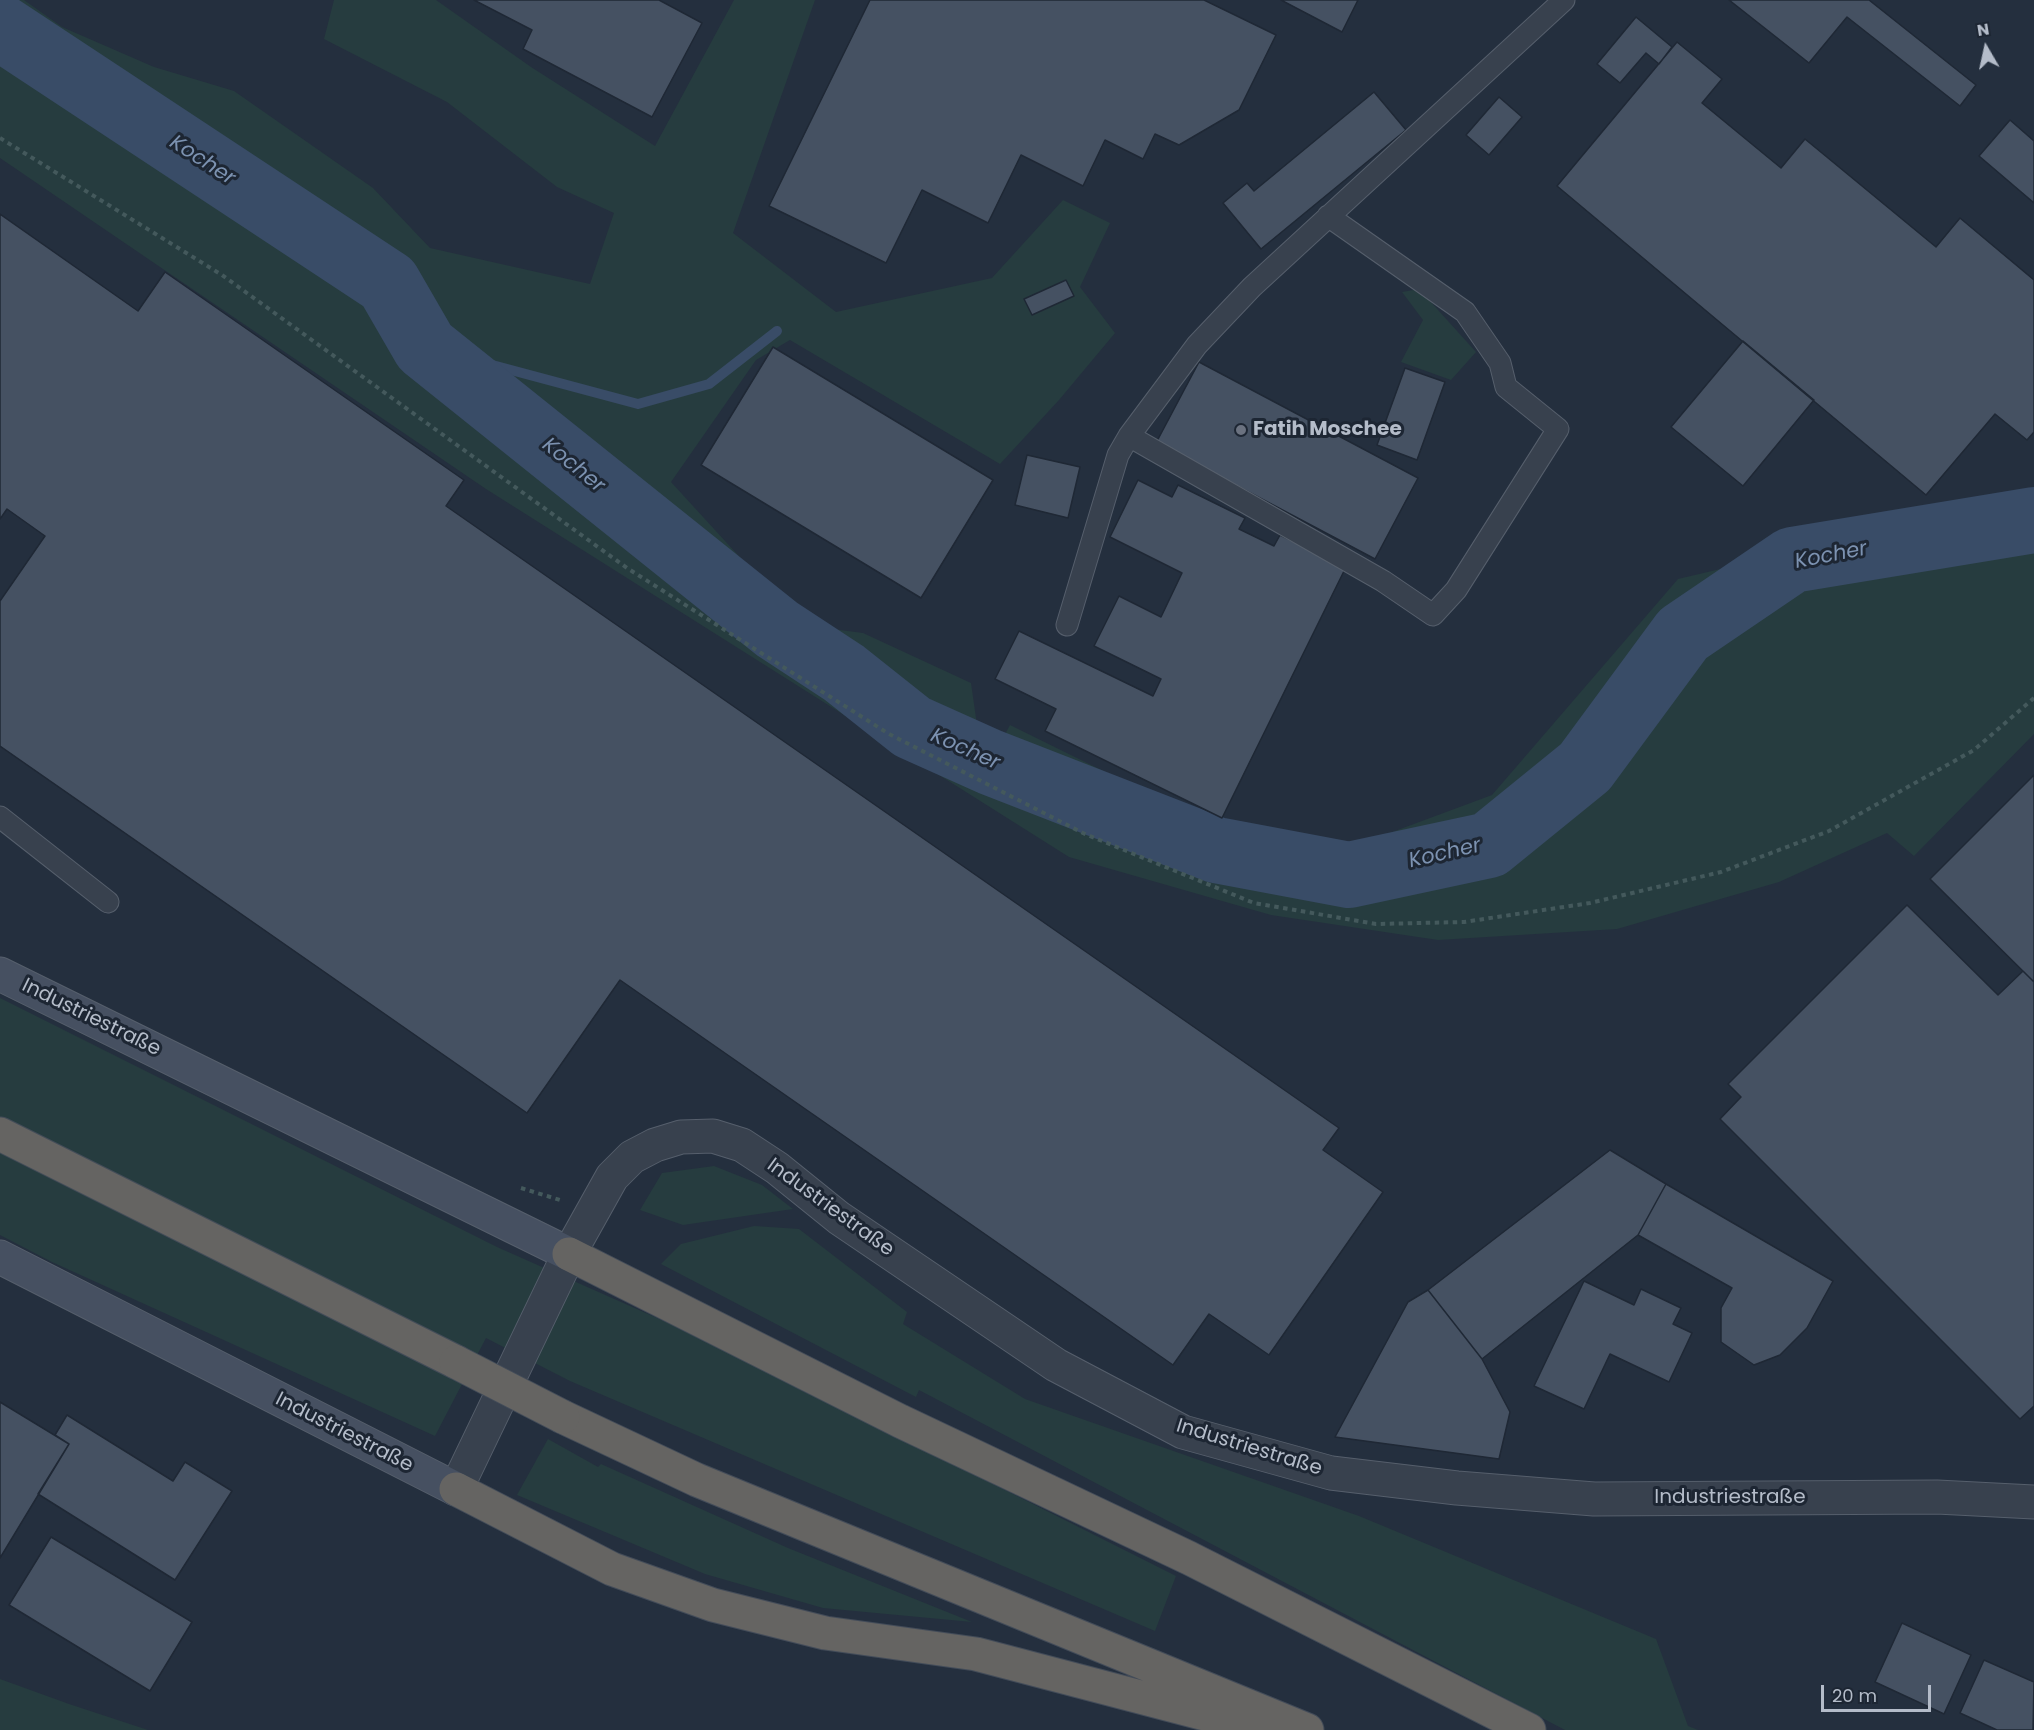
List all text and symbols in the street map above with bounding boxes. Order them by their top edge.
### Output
text: N [1975,17,1991,42]
north arrow [1956,18,2016,78]
water label: Kocher [165,131,239,191]
place label: Fatih Moschee [1253,418,1402,442]
marker: Fatih Moschee [1234,423,1248,437]
water label: Kocher [537,433,609,499]
water label: Kocher [1793,537,1869,575]
water label: Kocher [927,724,1003,776]
water label: Kocher [1407,834,1483,874]
street label: Industriestraße [18,974,164,1062]
street label: Industriestraße [762,1154,898,1262]
street label: Industriestraße [271,1388,417,1478]
street label: Industriestraße [1173,1414,1325,1482]
street label: Industriestraße [1654,1486,1806,1510]
scale bar [1824,1673,1934,1711]
text: 20 m [1832,1683,1877,1708]

